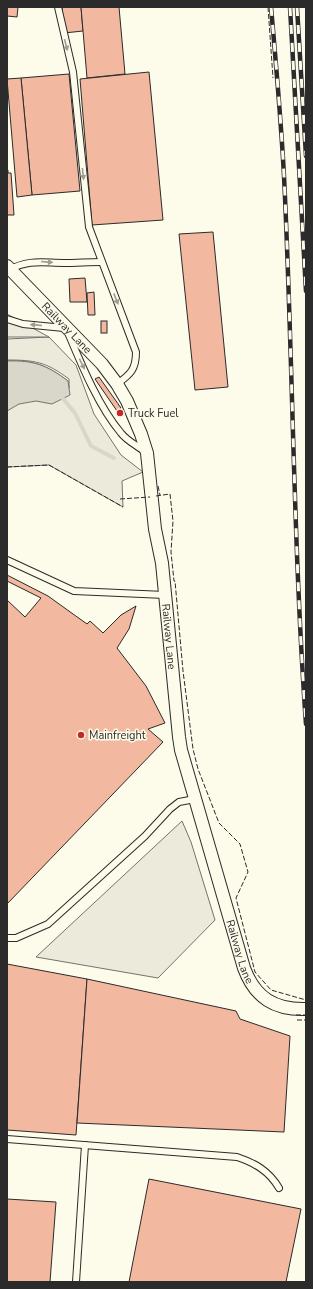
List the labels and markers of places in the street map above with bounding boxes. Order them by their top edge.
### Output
place label: Truck Fuel [128,406,179,421]
marker: Truck Fuel [115,408,125,418]
place label: Mainfreight [89,728,146,743]
marker: Mainfreight [76,730,86,740]

